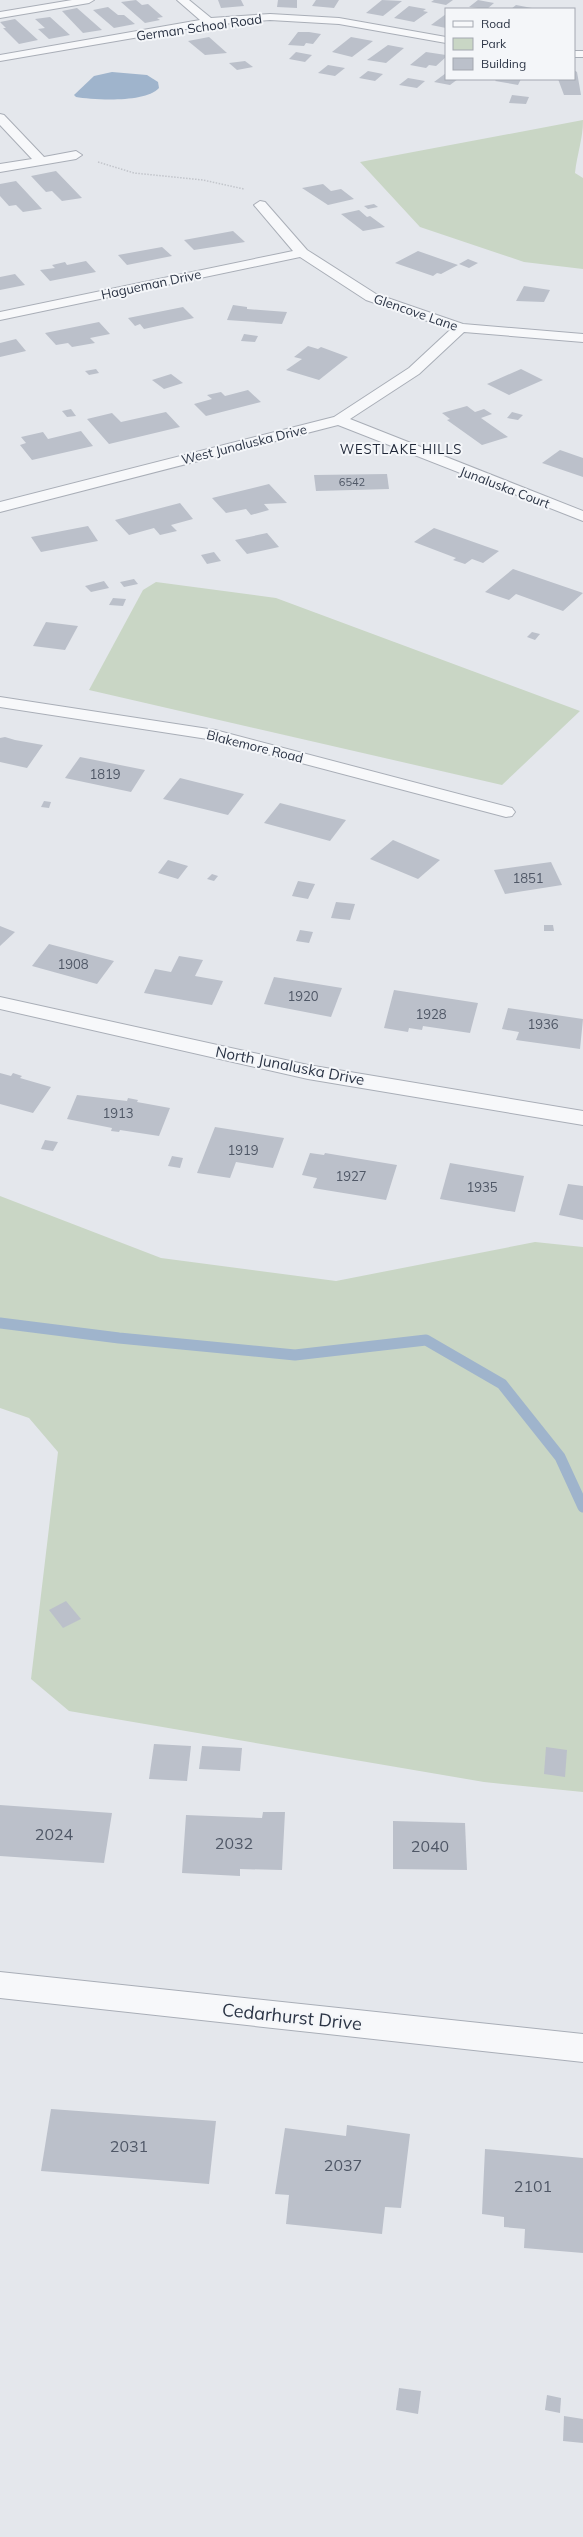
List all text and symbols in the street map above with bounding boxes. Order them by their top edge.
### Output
legend [445,8,575,80]
street label: German School Road [135,10,263,44]
text: Road [481,16,510,31]
text: Park [481,36,507,51]
text: Building [481,56,526,71]
street label: Hagueman Drive [100,266,202,302]
street label: Glencove Lane [372,290,460,334]
street label: West Junaluska Drive [180,421,308,467]
district label: WESTLAKE HILLS [340,441,462,457]
street label: Junaluska Court [458,463,553,512]
house number: 6542 [339,475,366,489]
street label: Blakemore Road [205,726,305,766]
house number: 1819 [89,766,121,782]
house number: 1851 [512,870,544,886]
house number: 1908 [57,956,89,972]
house number: 1920 [287,988,319,1004]
house number: 1928 [415,1006,447,1022]
house number: 1936 [527,1016,559,1032]
street label: North Junaluska Drive [214,1042,366,1089]
house number: 1913 [102,1105,134,1121]
house number: 1919 [227,1142,259,1158]
house number: 1927 [335,1168,367,1184]
house number: 1935 [466,1179,498,1195]
house number: 2024 [35,1824,74,1844]
house number: 2032 [215,1833,253,1853]
house number: 2040 [411,1836,449,1856]
street label: Cedarhurst Drive [221,1998,363,2035]
house number: 2031 [110,2136,148,2156]
house number: 2037 [324,2155,362,2175]
house number: 2101 [514,2176,552,2196]

